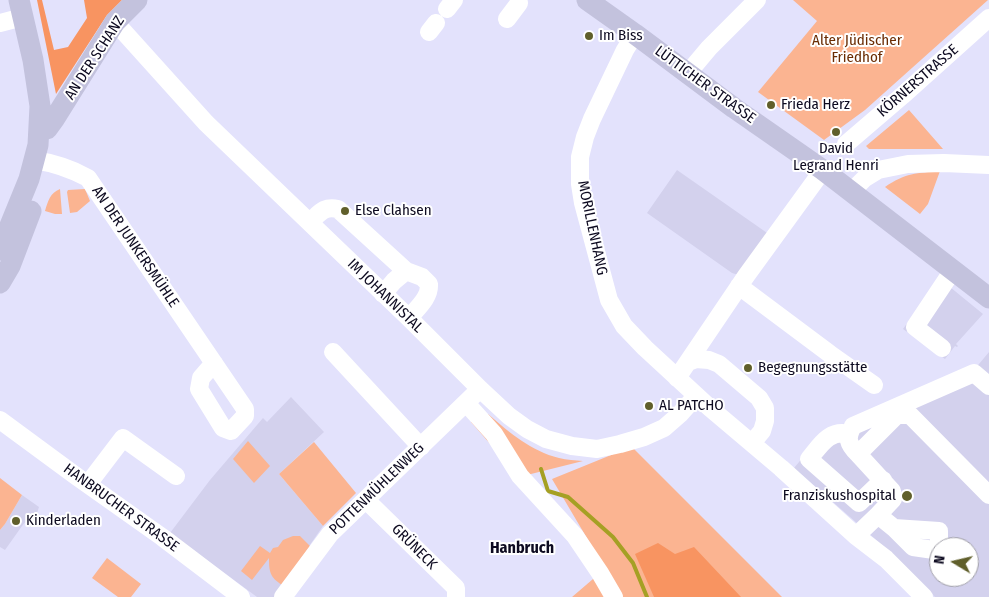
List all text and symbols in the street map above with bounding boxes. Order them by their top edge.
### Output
street label: AN DER SCHANZ [61,13,129,103]
place label: Im Biss [599,27,643,45]
marker: Im Biss [583,30,595,42]
park label: Alter Jüdischer Friedhof [812,32,902,67]
street label: KÖRNERSTRASSE [874,41,962,121]
street label: LÜTTICHER STRASSE [651,42,759,128]
place label: Frieda Herz [781,96,850,114]
marker: Frieda Herz [765,99,777,111]
marker: David Legrand Henri [830,126,842,138]
place label: David Legrand Henri [793,140,879,175]
street label: MORILLENHANG [573,179,611,277]
street label: AN DER JUNKERSMÜHLE [88,183,182,311]
place label: Else Clahsen [355,202,432,220]
marker: Else Clahsen [339,205,351,217]
street label: IM JOHANNISTAL [343,255,427,337]
place label: Begegnungsstätte [758,359,867,377]
marker: Begegnungsstätte [742,362,754,374]
place label: AL PATCHO [659,397,724,415]
marker: AL PATCHO [643,400,655,412]
street label: POTTENMÜHLENWEG [326,439,428,539]
street label: HANBRUCHER STRASSE [60,460,182,556]
place label: Franziskushospital [783,487,896,505]
marker: Franziskushospital [900,489,914,503]
place label: Kinderladen [26,512,101,530]
marker: Kinderladen [10,515,22,527]
street label: GRÜNECK [387,520,441,574]
north arrow [929,537,979,587]
district label: Hanbruch [490,539,554,559]
text: N [931,554,949,565]

